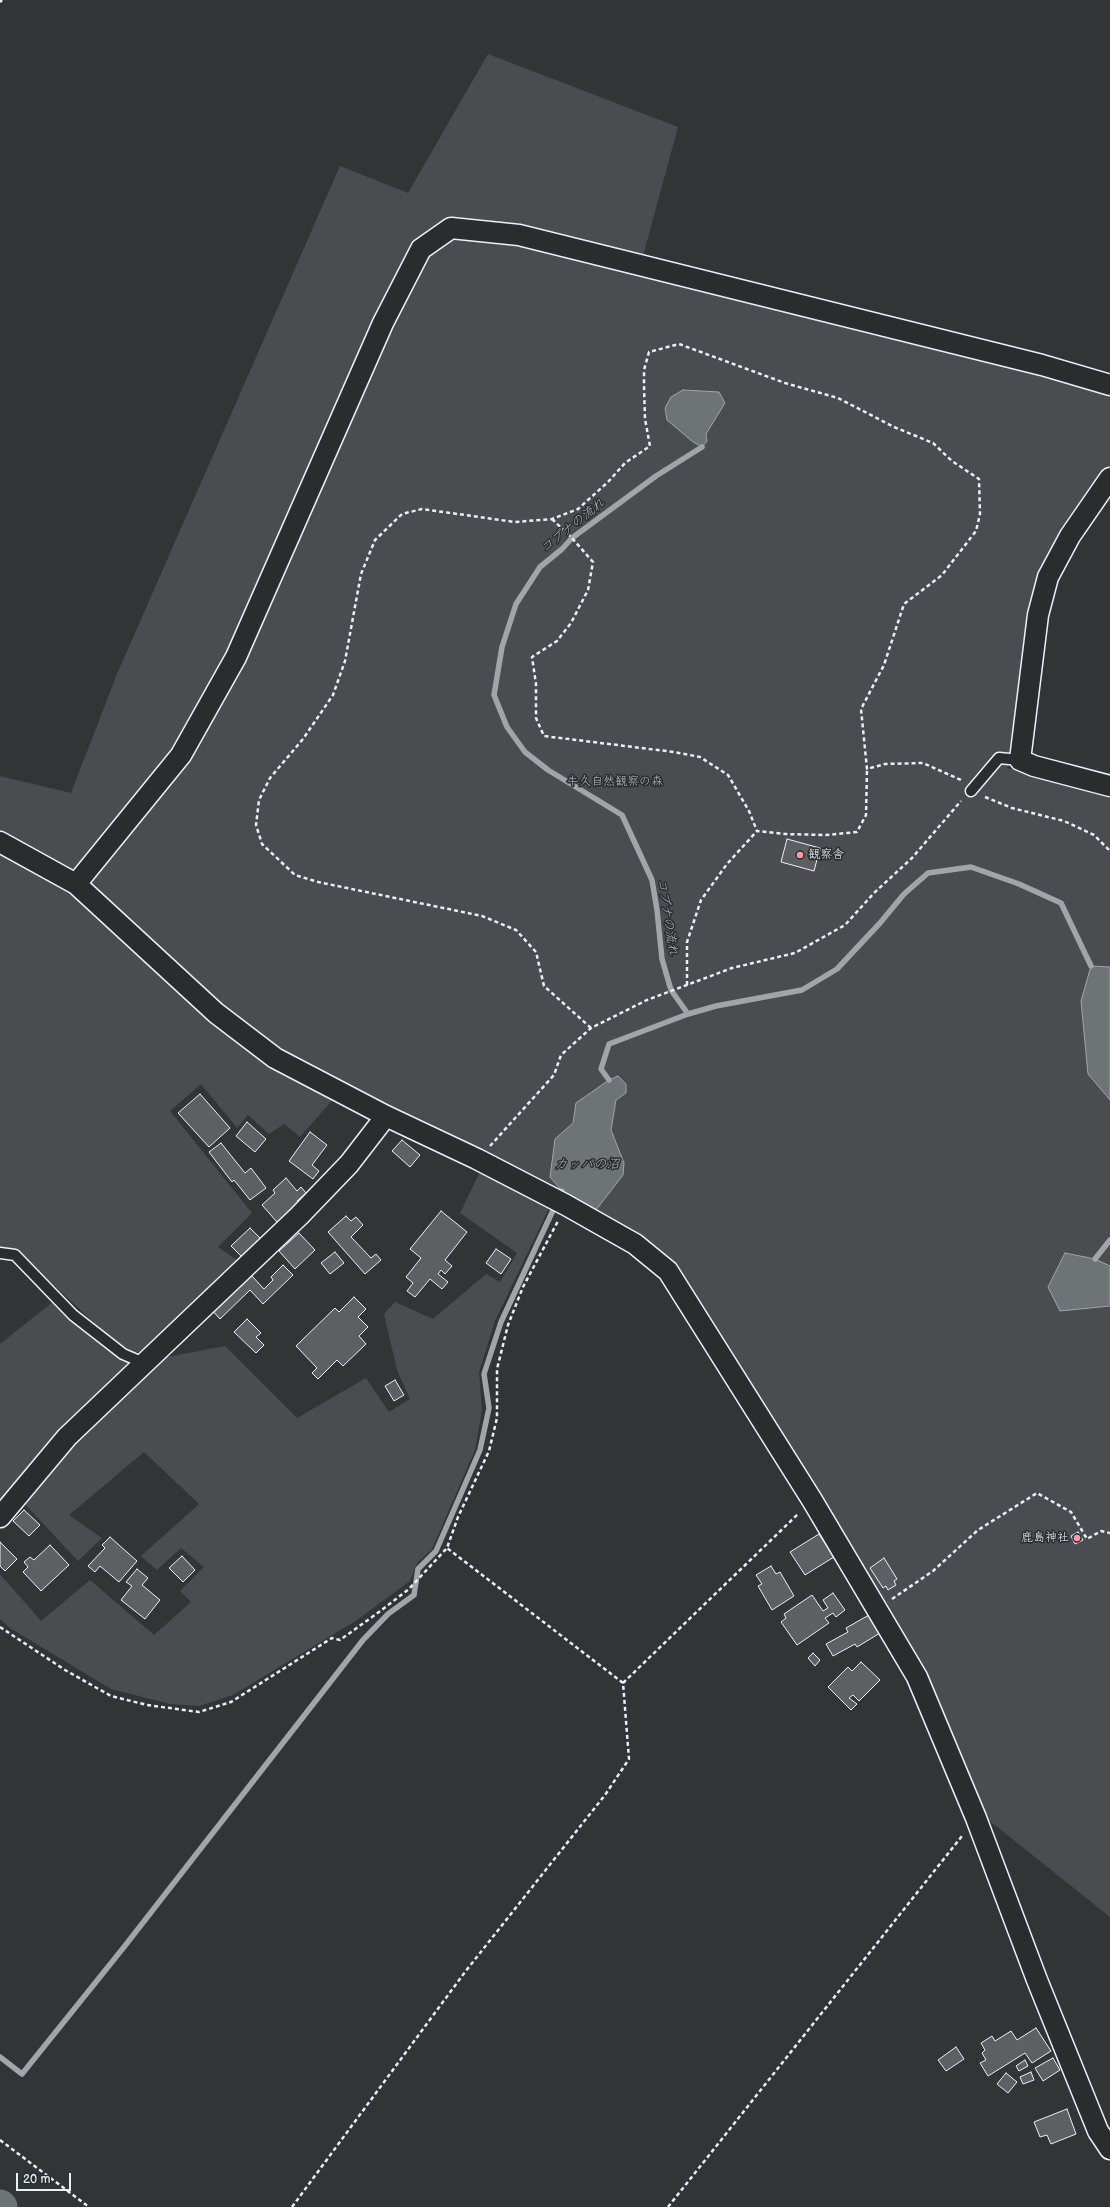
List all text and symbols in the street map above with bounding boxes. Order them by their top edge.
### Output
water label: コブナの流れ [538,495,608,557]
park label: 牛久自然観察の森 [567,775,663,789]
place label: 観察舎 [808,848,844,862]
marker: 観察舎 [795,850,805,860]
water label: コブナの流れ [653,877,681,957]
water label: カッパの沼 [555,1157,619,1173]
place label: 鹿島神社 [1021,1531,1069,1545]
marker: 鹿島神社 [1072,1533,1082,1543]
scale bar [18,2165,73,2191]
text: 20 m [23,2172,50,2187]

